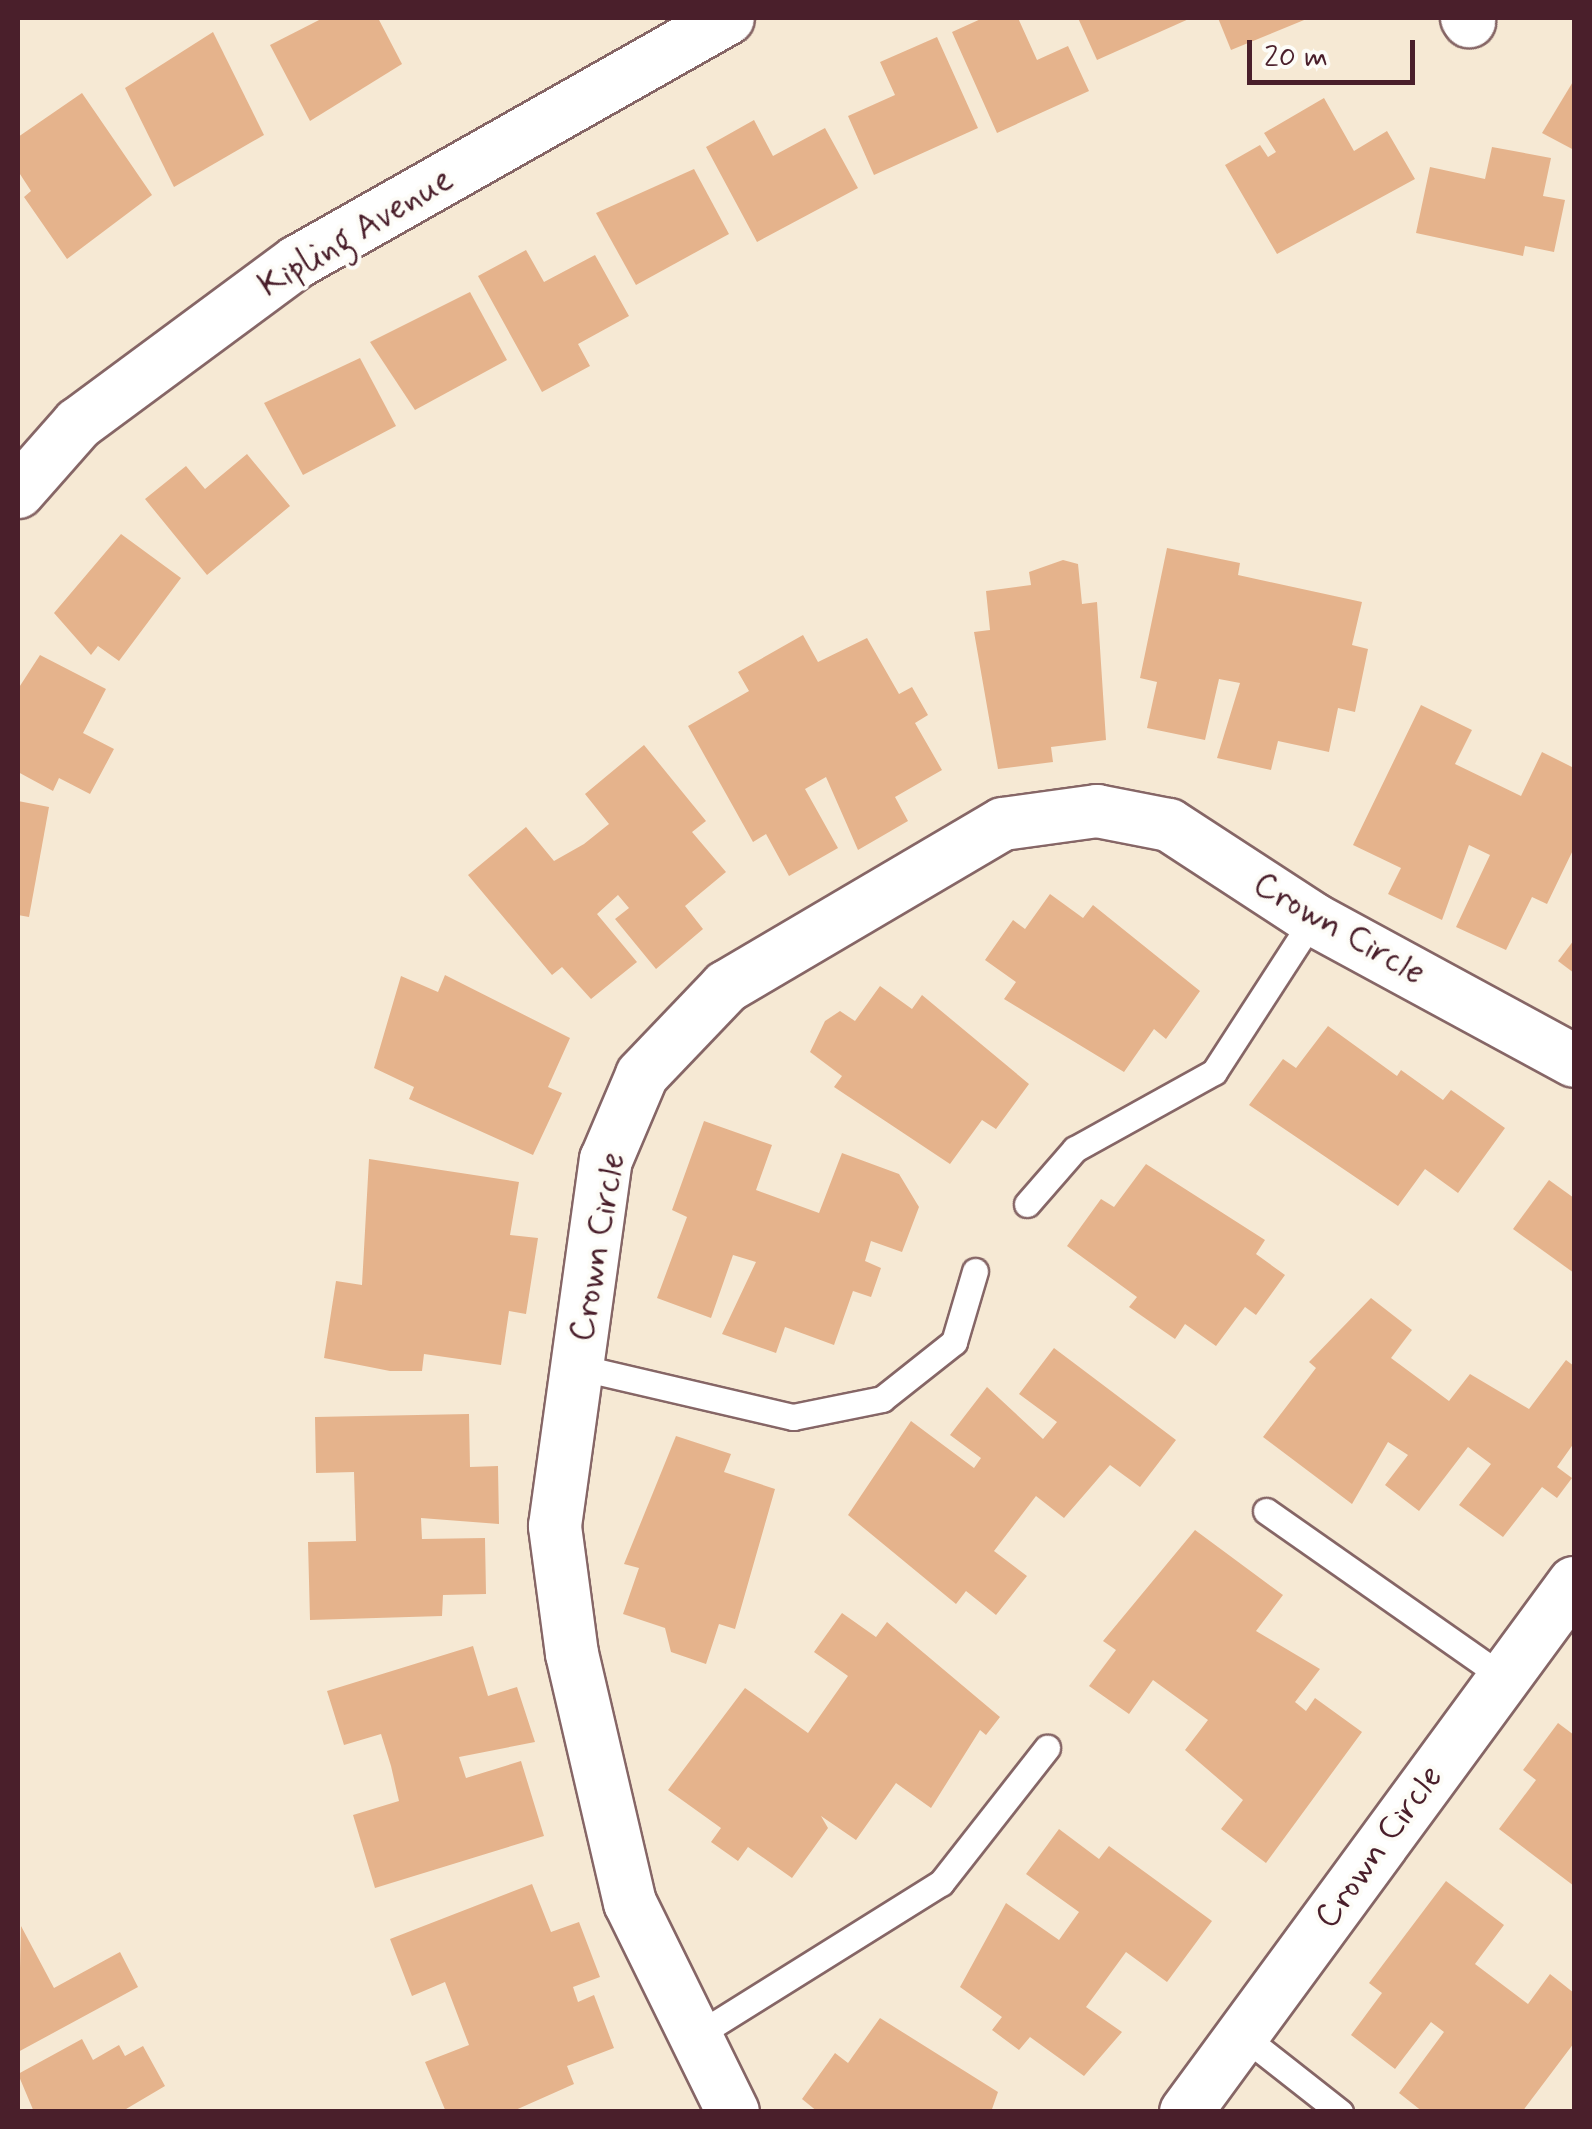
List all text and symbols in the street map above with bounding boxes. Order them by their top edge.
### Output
scale bar [1252,20,1420,82]
text: 20 m [1264,38,1328,77]
street label: Kipling Avenue [250,158,462,308]
street label: Crown Circle [1245,863,1433,995]
street label: Crown Circle [561,1148,635,1346]
street label: Crown Circle [1305,1757,1453,1937]

